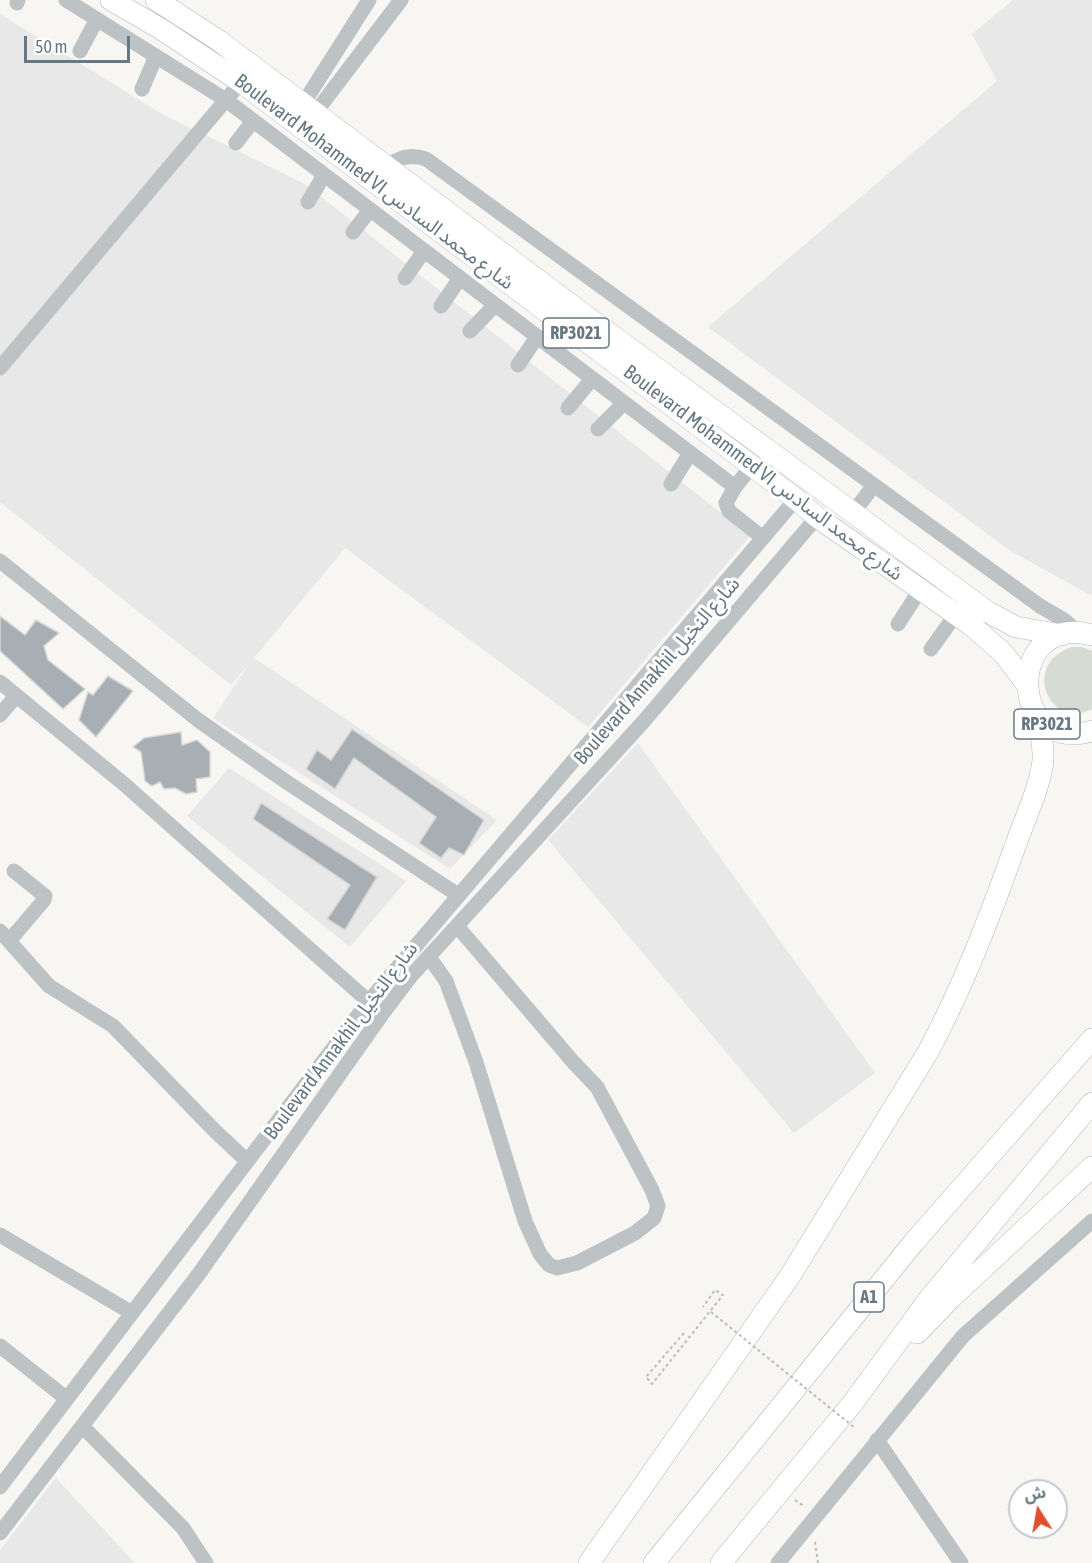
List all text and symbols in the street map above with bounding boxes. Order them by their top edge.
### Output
scale bar [27,24,134,62]
text: 50 m [35,36,67,57]
street label: Boulevard Mohammed VI شارع محمد السادس [229,69,519,295]
road number: RP3021 [543,318,609,348]
street label: Boulevard Mohammed VI شارع محمد السادس [618,360,908,586]
street label: Boulevard Annakhil شارع النخيل [569,572,745,770]
road number: RP3021 [1014,709,1080,739]
street label: Boulevard Annakhil شارع النخيل [259,938,423,1144]
road number: A1 [854,1282,884,1312]
north arrow [1008,1479,1068,1539]
text: ش [1022,1482,1047,1504]

